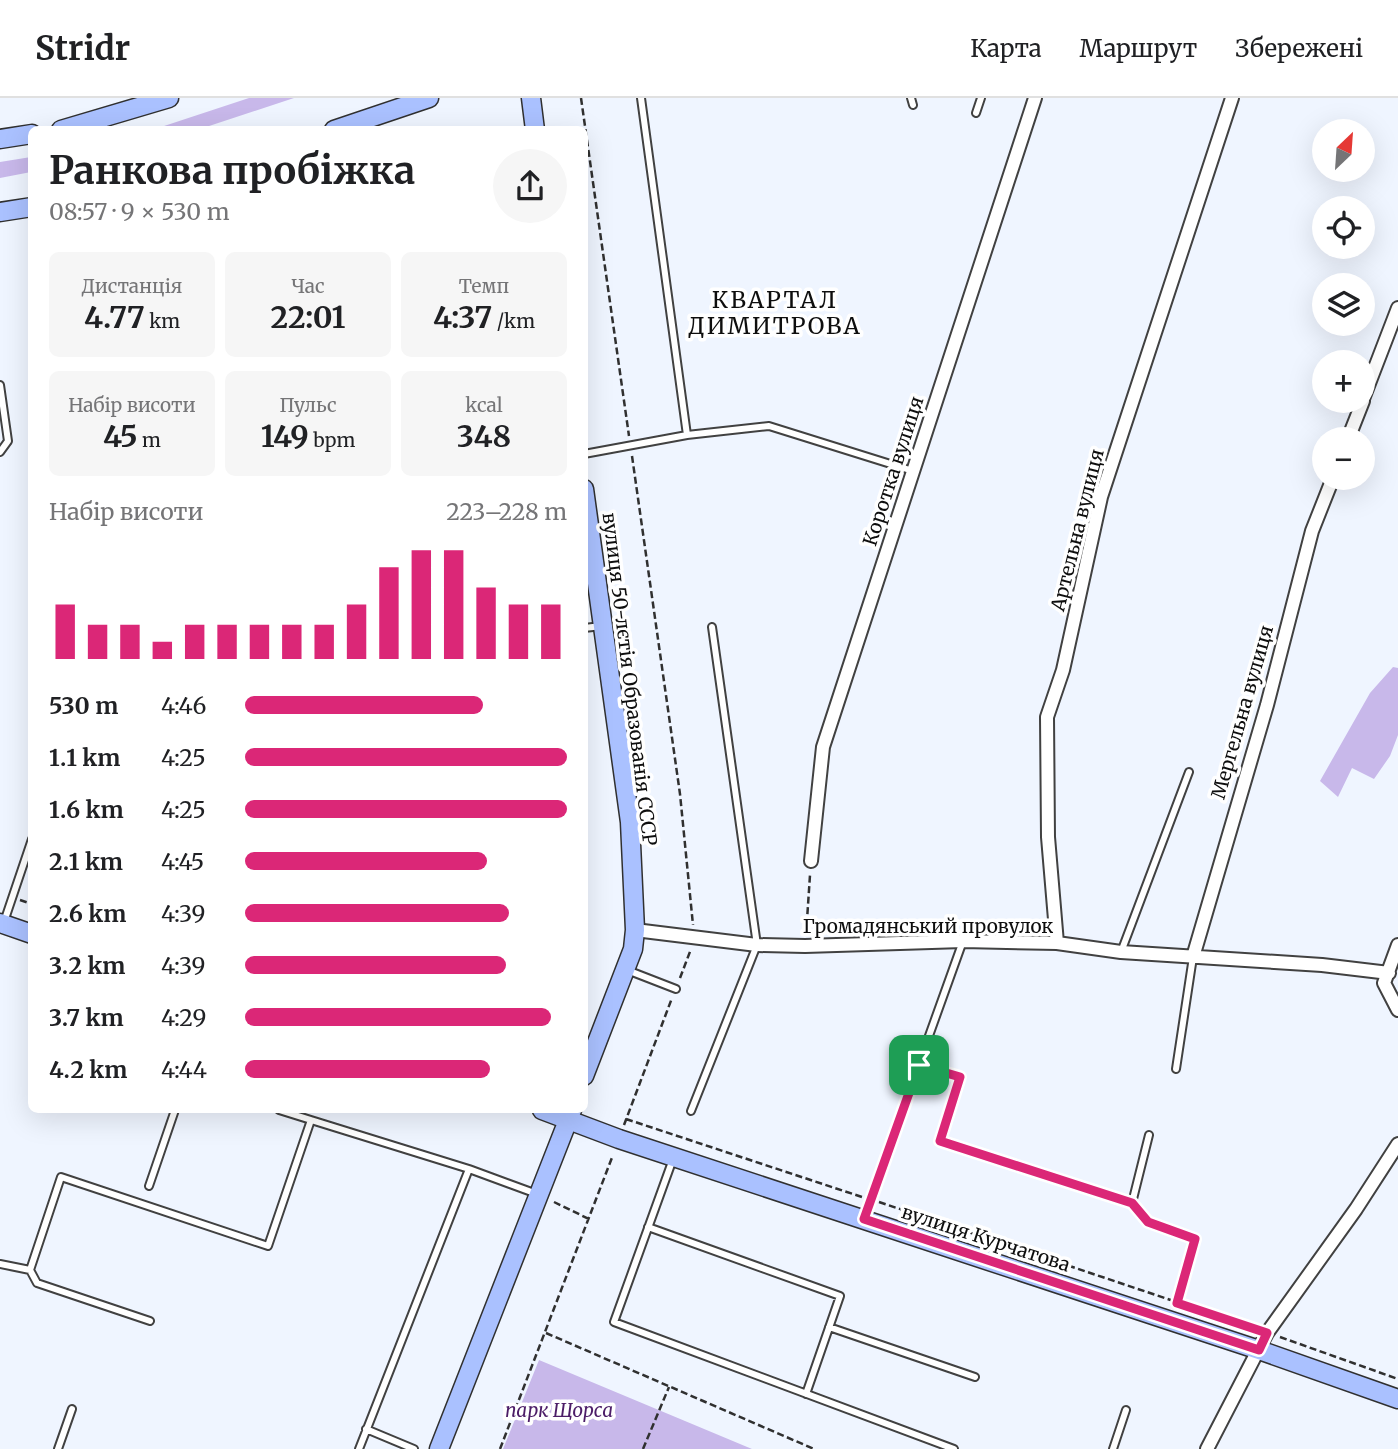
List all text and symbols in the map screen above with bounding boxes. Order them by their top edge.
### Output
text: Stridr [35,28,130,69]
text: Карта [970,33,1042,64]
text: Маршрут [1080,33,1197,64]
text: Збережені [1235,33,1363,64]
north arrow [1312,119,1376,182]
map controls [1312,119,1375,490]
text: Ранкова пробіжка [49,147,415,194]
button: share [493,149,567,223]
button: locate [1312,196,1375,259]
text: 08:57 · 9 × 530 m [49,197,229,226]
button: layers [1312,273,1375,336]
text: Дистанція [82,274,182,298]
text: Час [291,274,325,298]
text: Темп [459,274,509,298]
district label: КВАРТАЛ ДИМИТРОВА [688,285,862,340]
text: 4.77 [84,298,145,336]
text: 22:01 [271,298,345,336]
text: 4:37 [433,298,492,336]
text: km [145,309,180,333]
text: /km [492,309,535,333]
button: + [1312,350,1375,413]
text: Набір висоти [68,393,196,417]
text: Пульс [279,393,337,417]
text: kcal [465,393,503,417]
street label: Коротка вулиця [858,393,928,549]
text: 45 [103,417,138,455]
text: 149 [261,417,309,455]
text: 348 [457,417,511,455]
button: − [1312,427,1375,490]
text: m [138,428,161,452]
text: bpm [309,428,355,452]
street label: Артельна вулиця [1045,447,1109,614]
text: Набір висоти [49,497,203,526]
text: 223–228 m [446,497,567,526]
street label: вулиця 50-лєтія Образованія СССР [598,511,662,847]
street label: Мергельна вулиця [1206,622,1278,802]
text: 530 m [49,691,118,720]
text: 4:46 [161,691,206,720]
text: 1.1 km [49,743,120,772]
text: 4:25 [161,743,206,772]
text: 1.6 km [49,795,124,824]
text: 4:25 [161,795,206,824]
text: 2.1 km [49,847,123,876]
text: 4:45 [161,847,204,876]
text: 2.6 km [49,899,126,928]
text: 4:39 [161,899,205,928]
street label: Громадянський провулок [803,914,1053,938]
text: 3.2 km [49,951,126,980]
text: 4:39 [161,951,205,980]
text: 3.7 km [49,1003,124,1032]
text: 4:29 [161,1003,206,1032]
pin [889,1035,949,1095]
icon: arrive [900,1046,938,1084]
text: 4.2 km [49,1055,127,1084]
text: 4:44 [161,1055,207,1084]
street label: вулиця Курчатова [899,1199,1073,1277]
park label: парк Щорса [505,1398,613,1422]

